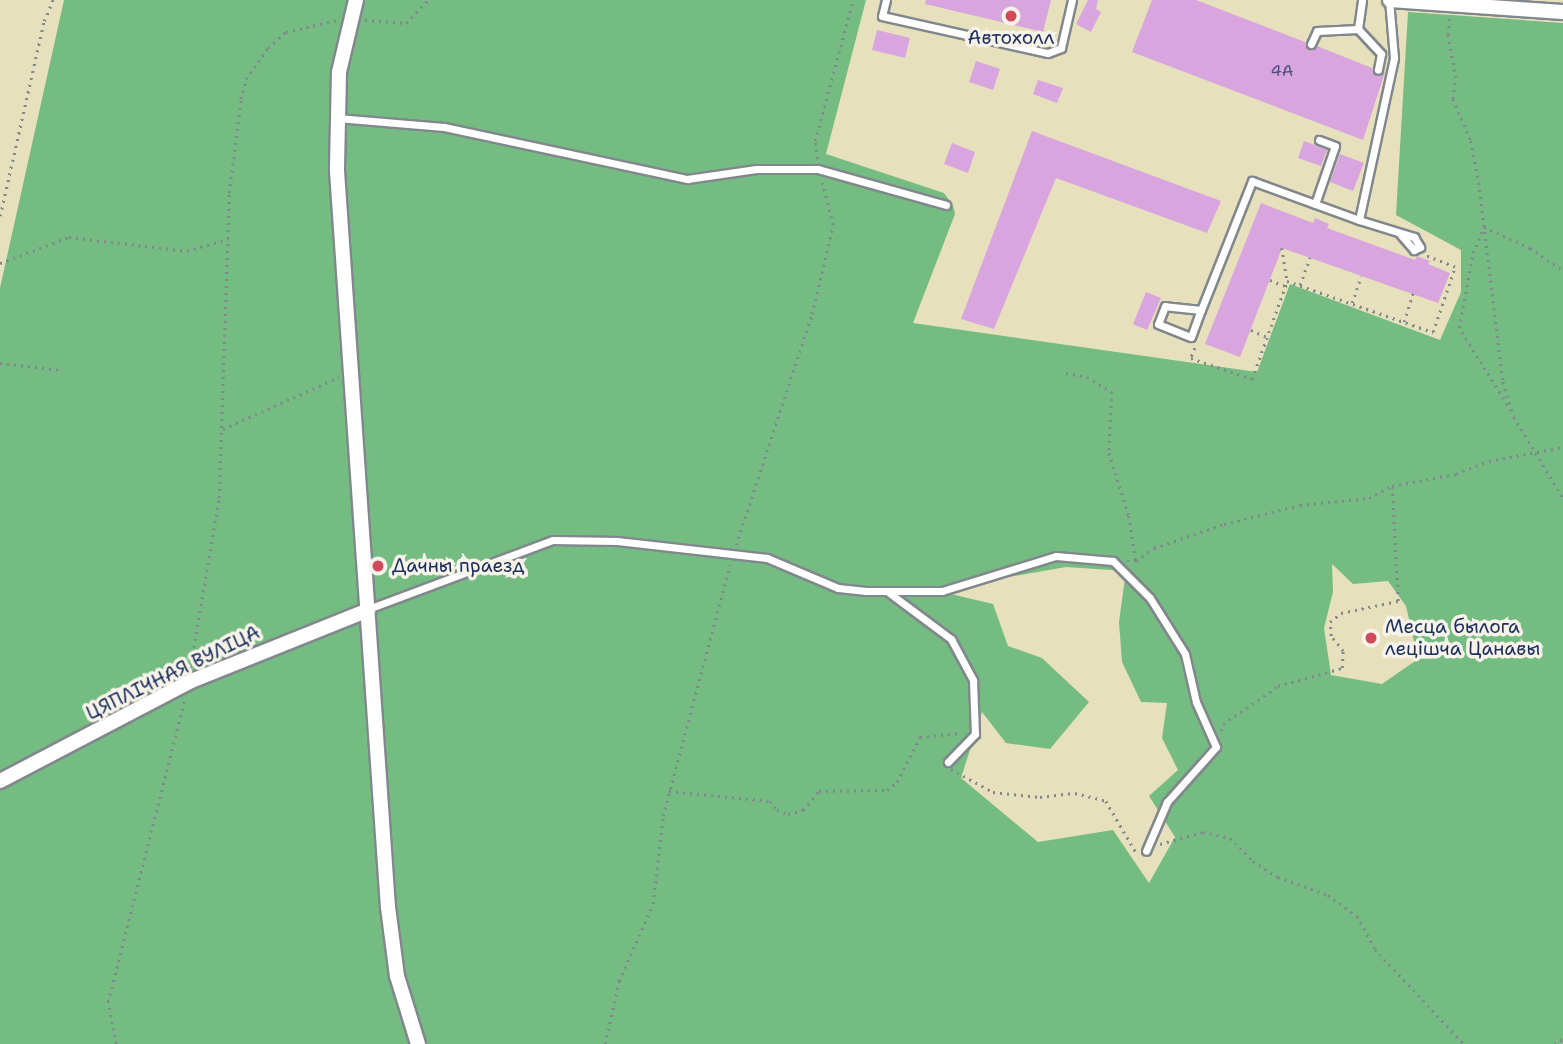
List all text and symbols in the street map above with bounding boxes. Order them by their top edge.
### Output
marker: Автохолл [1003,8,1019,24]
place label: Автохолл [968,27,1054,49]
house number: 4А [1271,61,1293,81]
place label: Дачны праезд [392,555,524,577]
marker: Дачны праезд [370,558,386,574]
place label: Месца былога лецішча Цанавы [1385,616,1540,660]
street label: ЦЯПЛІЧНАЯ ВУЛІЦА [82,621,264,725]
marker: Месца былога лецішча Цанавы [1363,630,1379,646]

